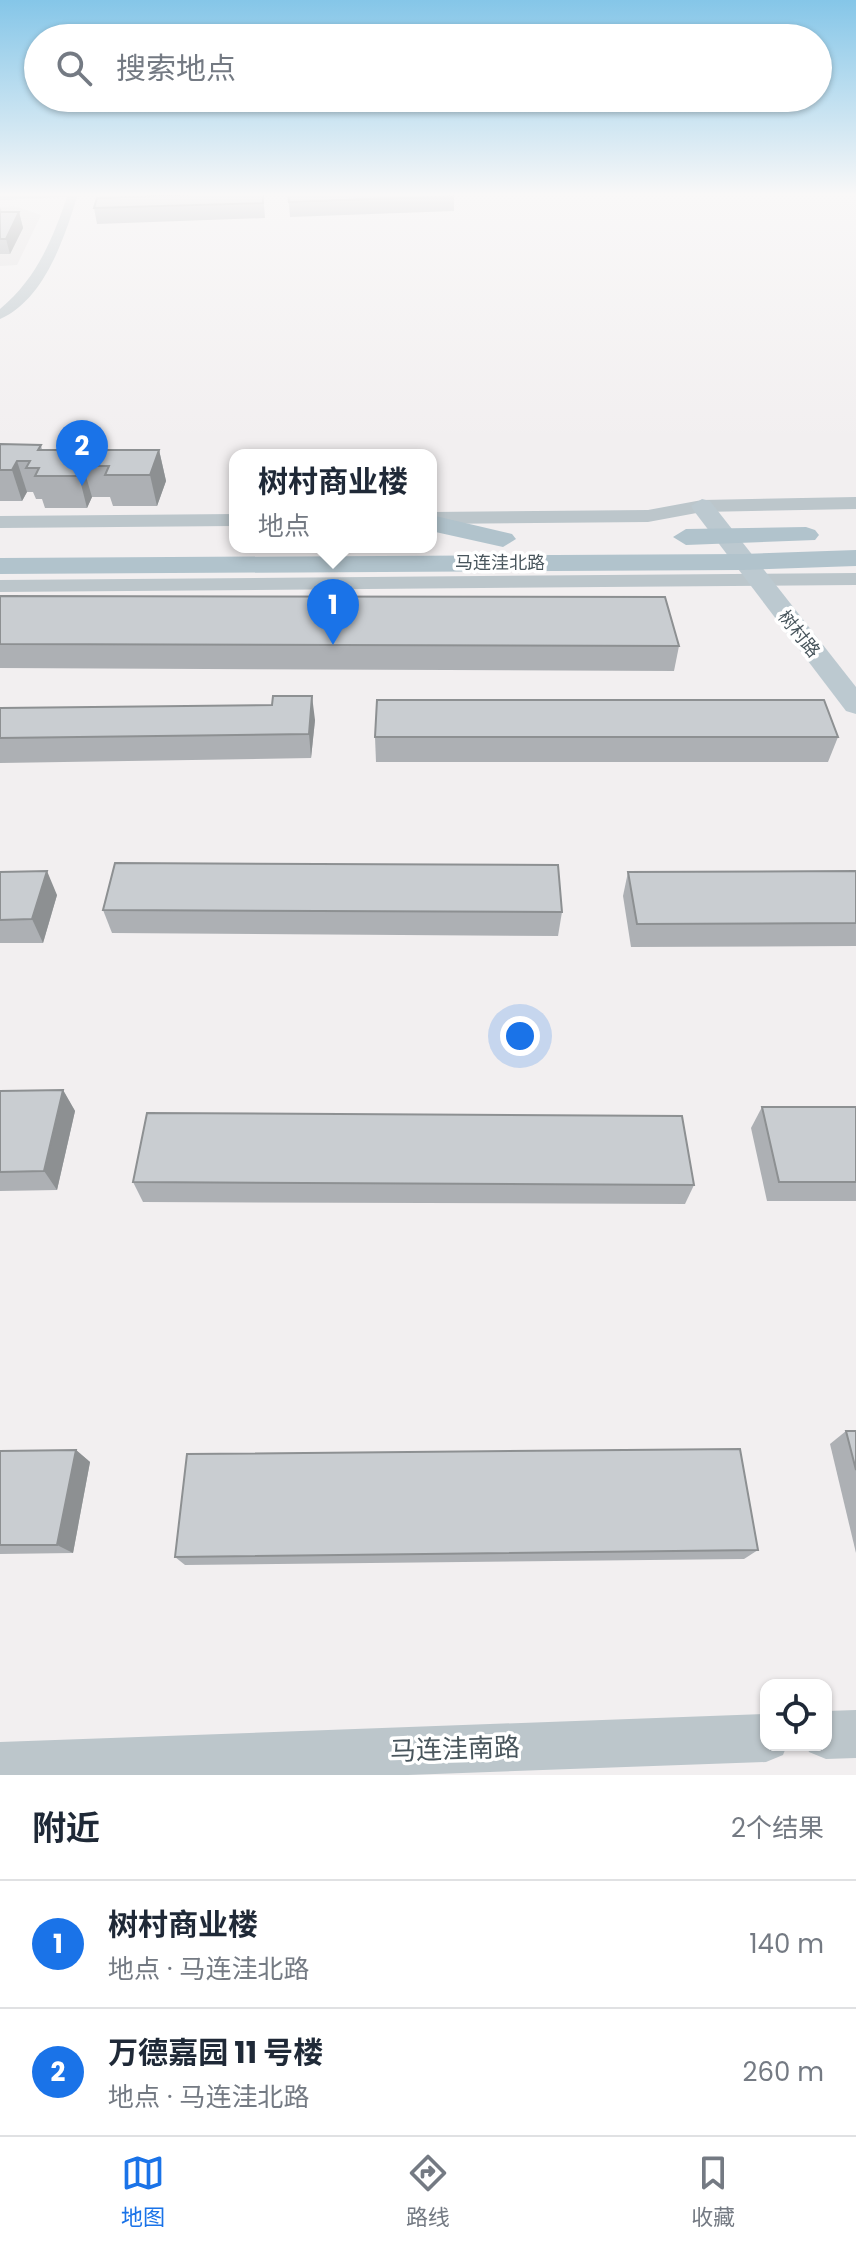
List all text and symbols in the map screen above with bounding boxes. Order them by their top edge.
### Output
search box [24,24,832,112]
icon: search [52,46,96,90]
text: 搜索地点 [116,47,236,90]
pin: 2 [56,420,108,486]
popup [229,449,437,553]
text: 树村商业楼 [258,460,408,503]
text: 地点 [258,508,310,544]
street label: 马连洼北路 [455,550,545,575]
pin: 1 [307,579,359,645]
street label: 树村路 [773,605,826,663]
your location [500,1016,540,1056]
map controls [760,1679,832,1751]
button: locate [760,1679,832,1751]
street label: 马连洼南路 [389,1729,521,1769]
text: 附近 [32,1804,100,1852]
text: 2个结果 [731,1810,824,1846]
text: 树村商业楼 [108,1903,258,1946]
text: 1 [53,1926,63,1962]
text: 140 m [749,1926,824,1962]
text: 地点 · 马连洼北路 [108,1951,309,1987]
text: 万德嘉园 11 号楼 [108,2031,323,2074]
text: 2 [51,2054,65,2090]
text: 260 m [742,2054,824,2090]
text: 地点 · 马连洼北路 [108,2079,309,2115]
tab: 地图 [121,2151,165,2234]
tab: 路线 [406,2151,450,2234]
tab: 收藏 [691,2151,735,2234]

